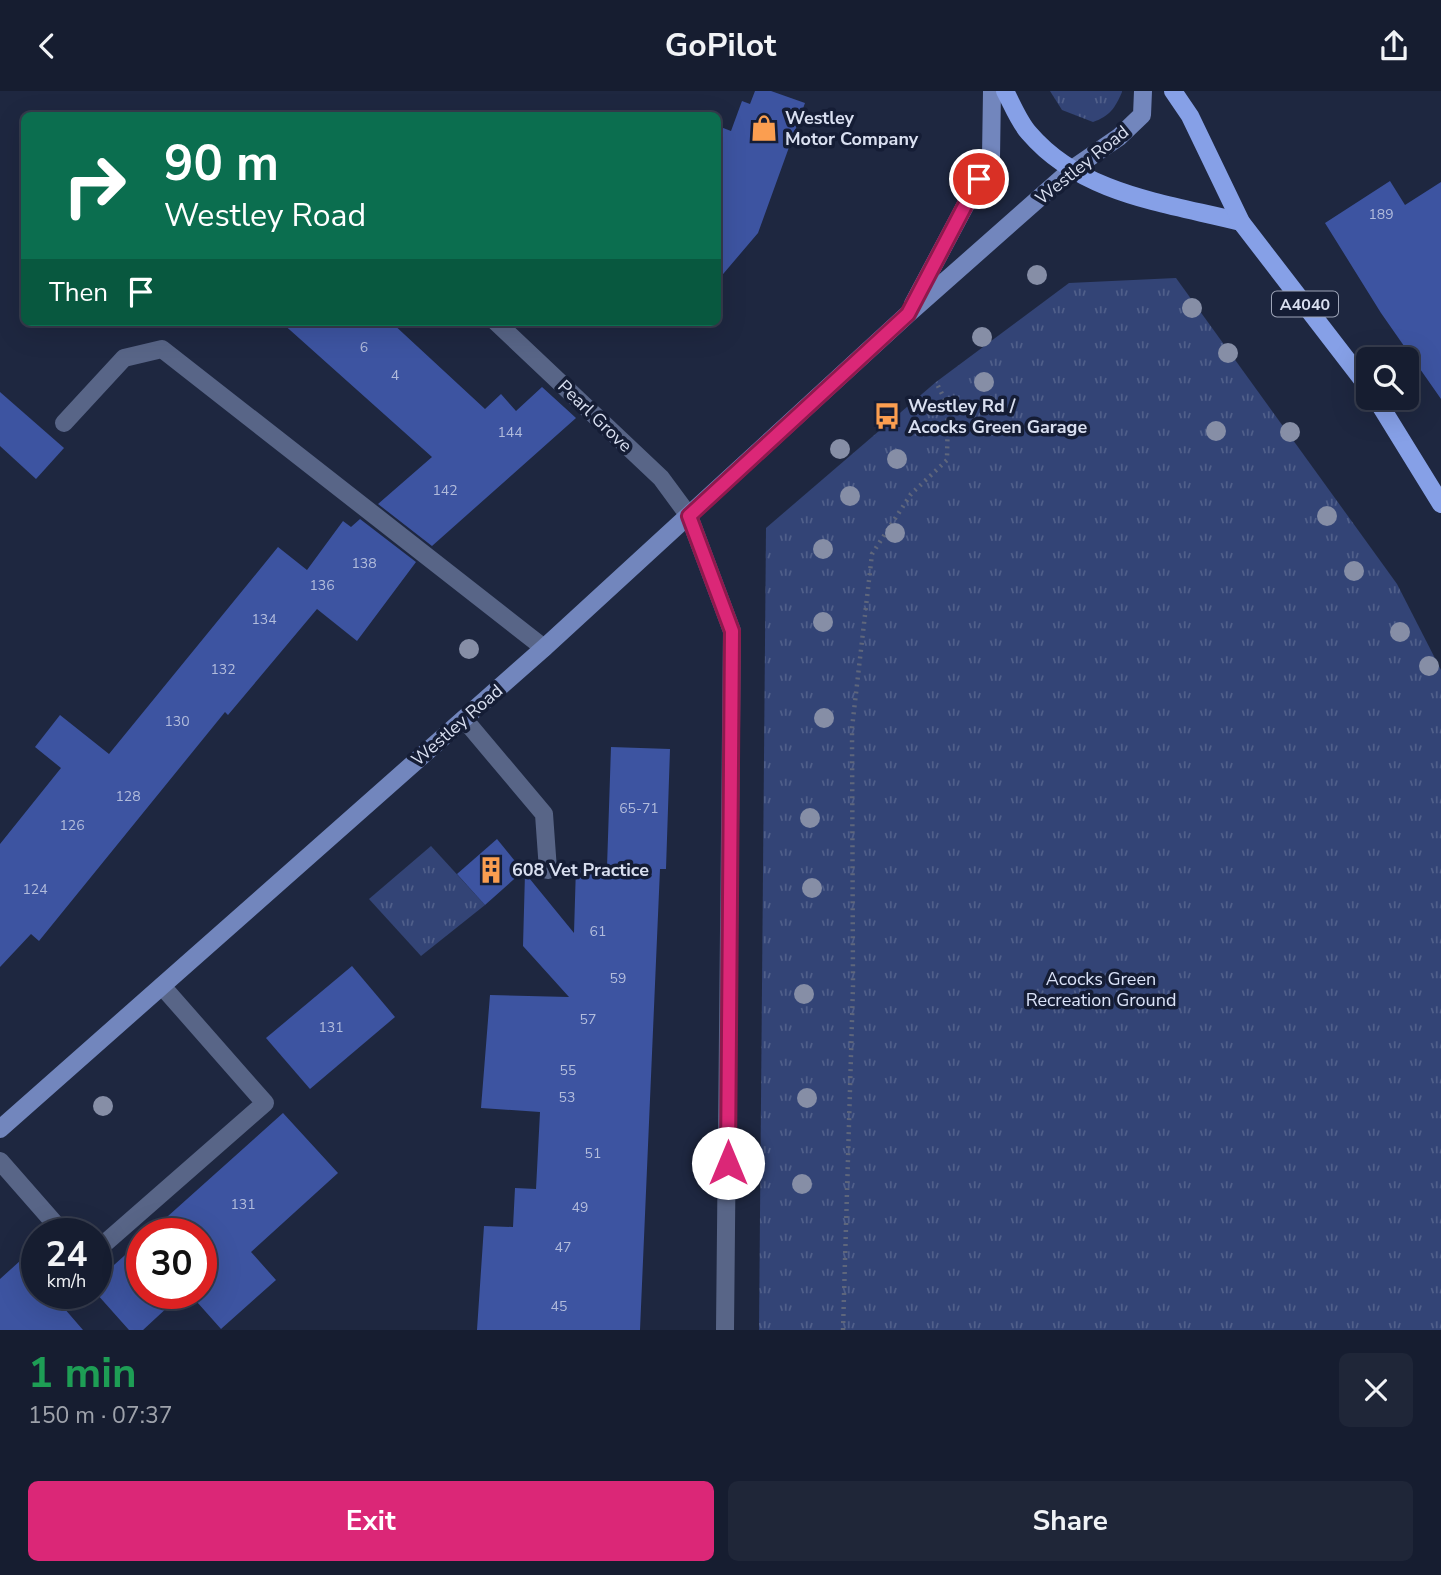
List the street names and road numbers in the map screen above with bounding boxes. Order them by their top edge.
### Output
street label: Westley Road [1030,120,1134,210]
road number: A4040 [1272,291,1338,317]
street label: Pearl Grove [553,375,637,457]
street label: Westley Road [406,679,508,771]

